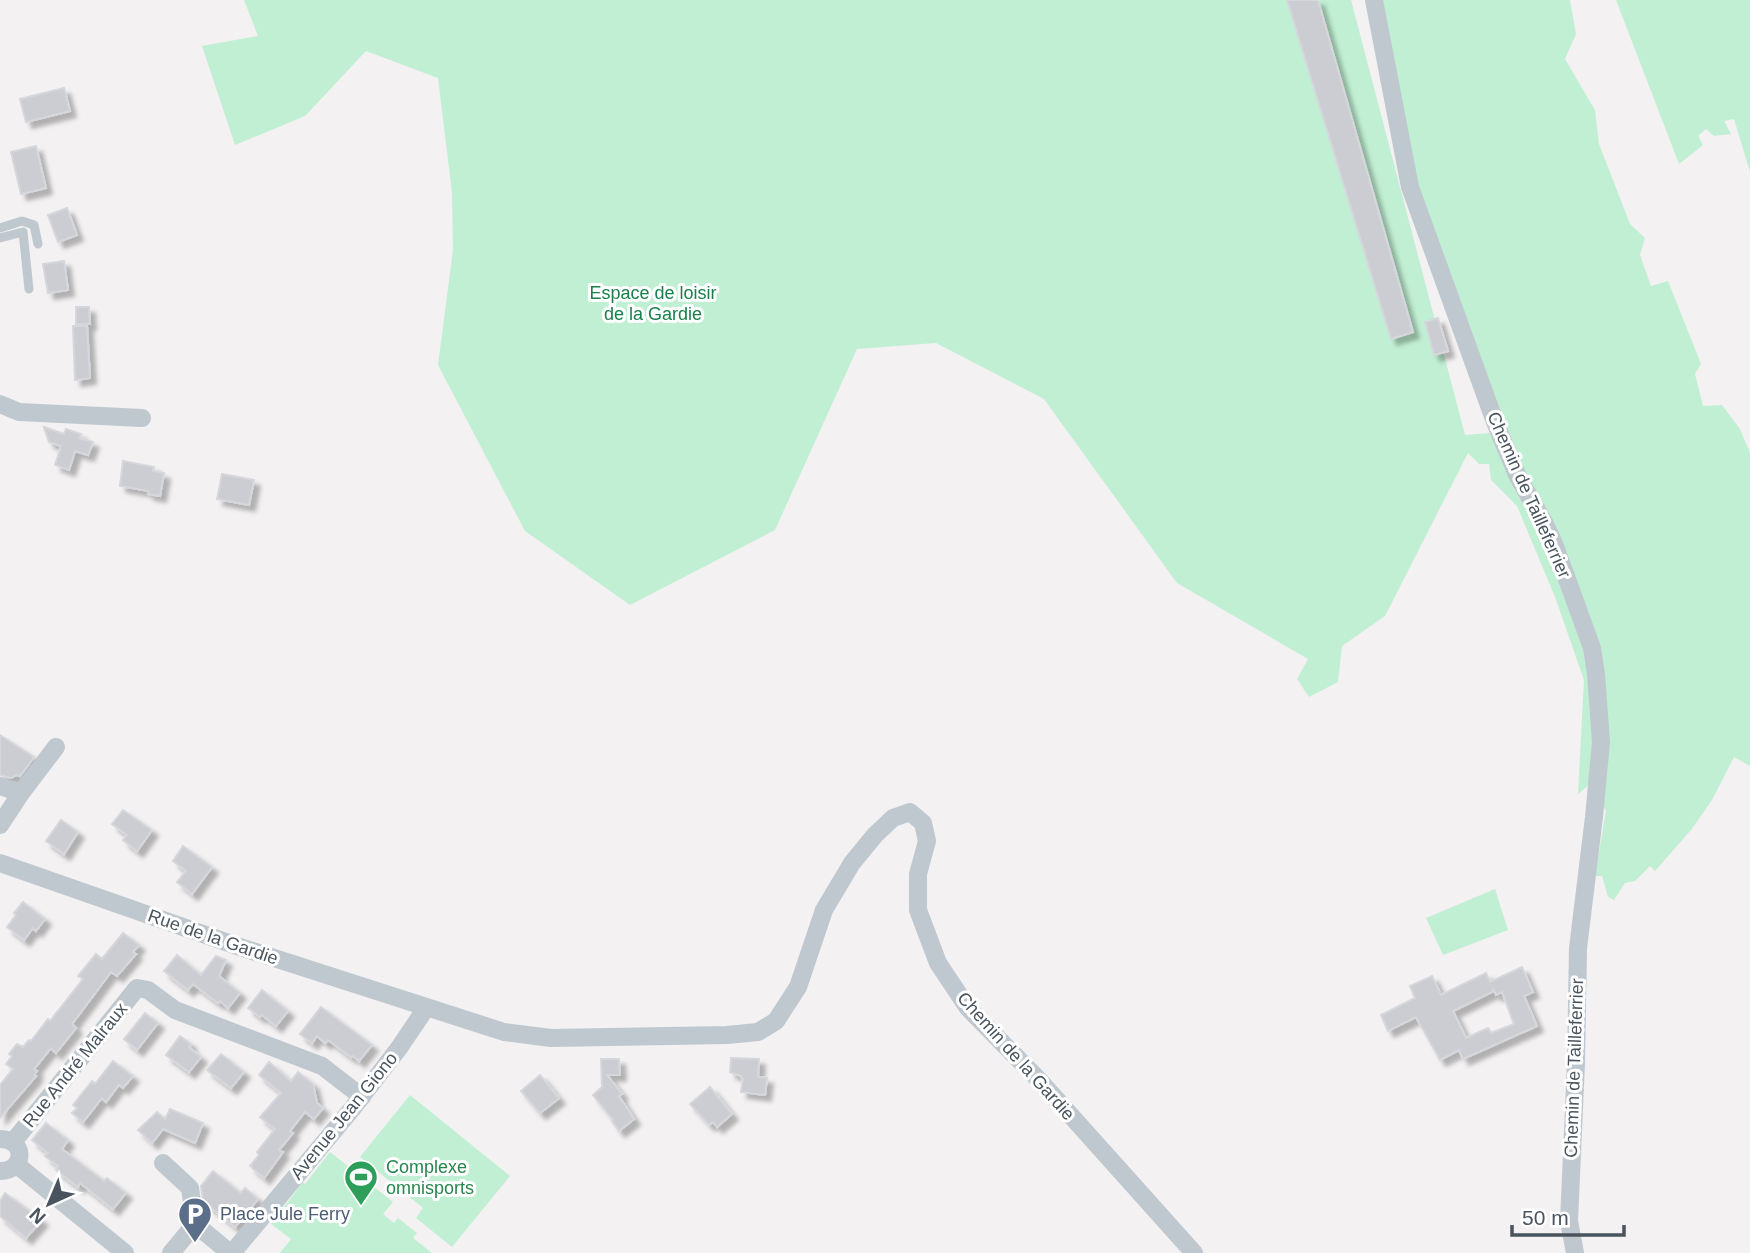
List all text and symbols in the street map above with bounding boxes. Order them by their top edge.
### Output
park label: Espace de loisir de la Gardie [589,283,717,324]
street label: Chemin de Tailleferrier [1483,409,1575,581]
street label: Rue de la Gardie [145,905,281,969]
street label: Chemin de Tailleferrier [1561,978,1587,1158]
street label: Chemin de la Gardie [953,988,1079,1124]
street label: Rue André Malraux [19,999,131,1131]
street label: Avenue Jean Giono [287,1048,401,1184]
place label: Complexe omnisports [386,1157,474,1198]
sports icon: Complexe omnisports [342,1158,380,1207]
north arrow [14,1169,84,1239]
scale bar [1512,1194,1624,1238]
parking icon: Place Jule Ferry [176,1195,214,1244]
text: N [25,1204,50,1228]
place label: Place Jule Ferry [220,1204,350,1224]
text: 50 m [1522,1206,1569,1229]

